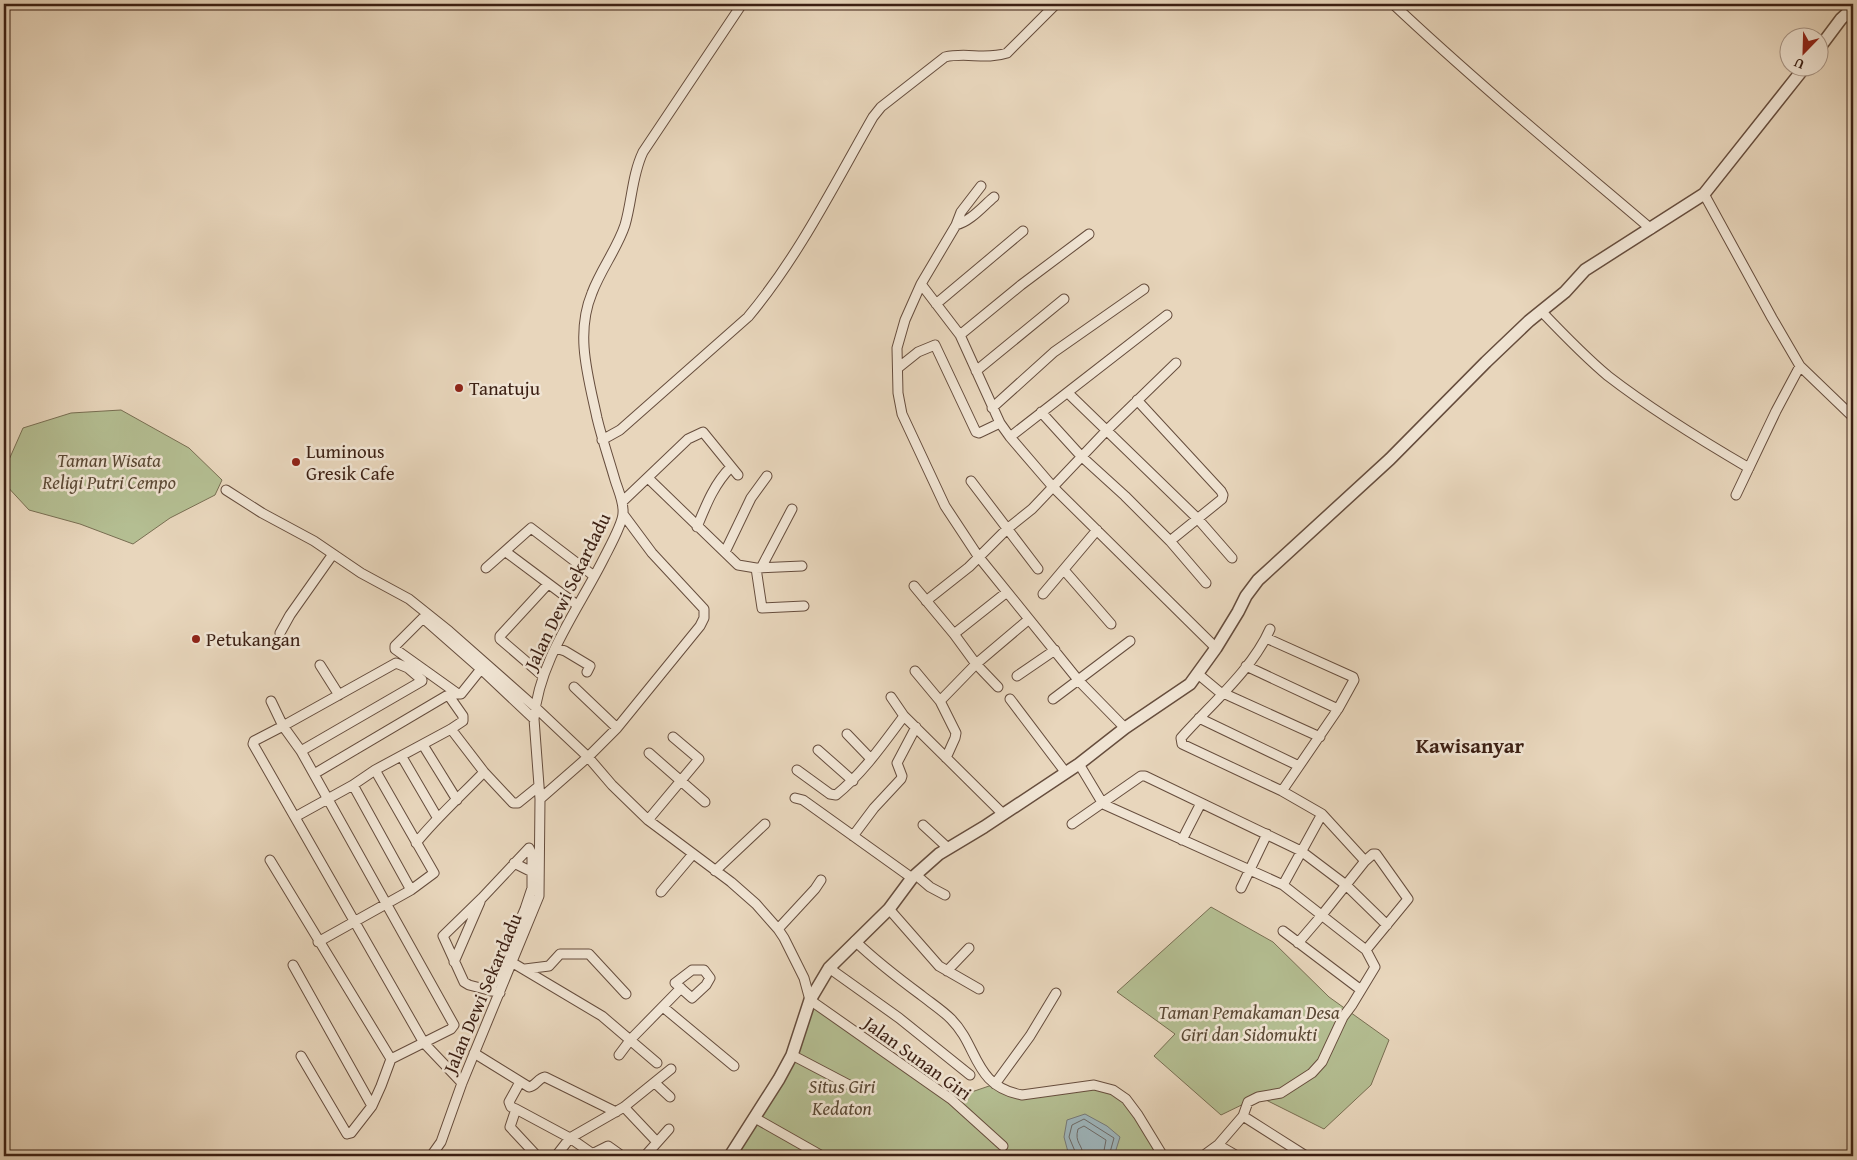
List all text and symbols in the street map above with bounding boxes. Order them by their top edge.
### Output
north arrow [1780,28,1830,78]
text: U [1790,53,1807,75]
place label: Tanatuju [469,374,541,402]
marker: Tanatuju [453,382,465,394]
place label: Luminous Gresik Cafe [306,437,395,487]
park label: Taman Wisata Religi Putri Cempo [41,446,176,496]
marker: Luminous Gresik Cafe [290,456,302,468]
street label: Jalan Dewi Sekardadu [516,507,618,676]
place label: Petukangan [206,625,301,653]
marker: Petukangan [190,633,202,645]
district label: Kawisanyar [1416,730,1525,761]
street label: Jalan Dewi Sekardadu [435,908,529,1079]
park label: Taman Pemakaman Desa Giri dan Sidomukti [1158,998,1340,1048]
street label: Jalan Sunan Giri [856,1008,978,1107]
park label: Situs Giri Kedaton [809,1072,875,1122]

